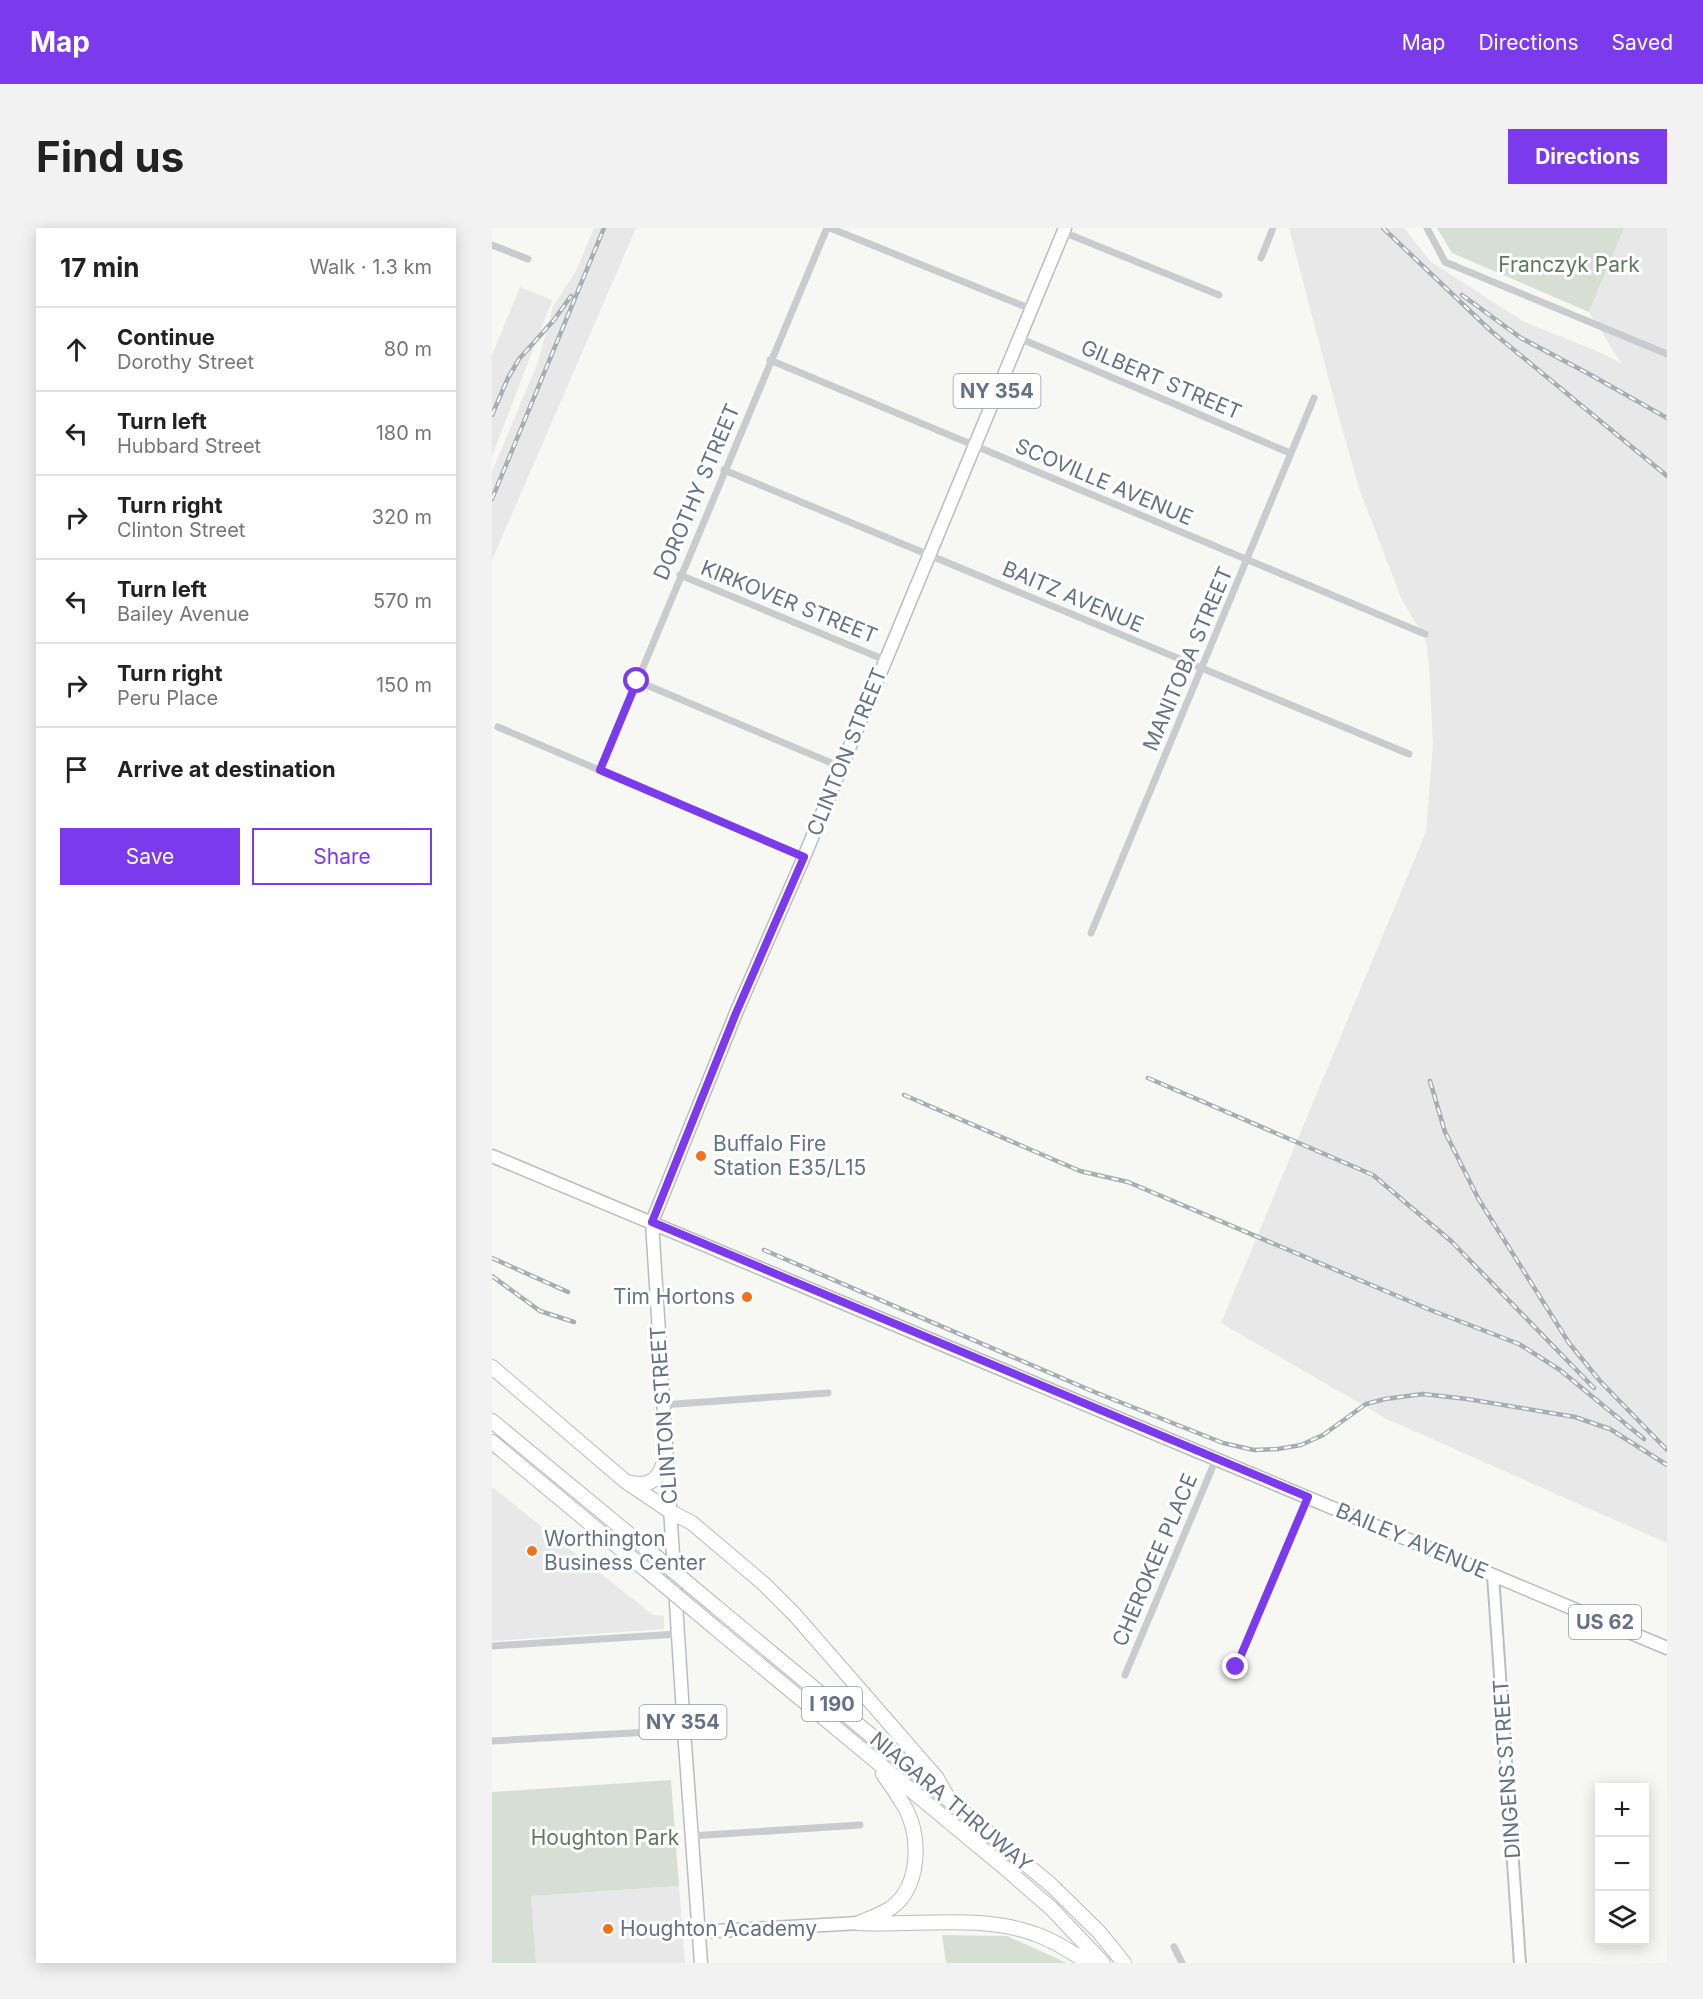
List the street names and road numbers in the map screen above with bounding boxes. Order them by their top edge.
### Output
street label: GILBERT STREET [1077,334,1245,425]
road number: NY 354 [954,374,1040,408]
street label: DOROTHY STREET [648,400,745,584]
street label: SCOVILLE AVENUE [1011,433,1197,530]
street label: KIRKOVER STREET [697,555,881,648]
street label: BAITZ AVENUE [999,556,1147,638]
street label: MANITOBA STREET [1137,563,1238,755]
street label: CLINTON STREET [801,664,892,839]
street label: CLINTON STREET [645,1325,682,1505]
street label: CHEROKEE PLACE [1107,1470,1202,1650]
street label: BAILEY AVENUE [1332,1497,1492,1584]
road number: US 62 [1569,1605,1641,1639]
street label: DINGENS STREET [1488,1679,1525,1859]
road number: I 190 [802,1687,862,1721]
road number: NY 354 [640,1705,726,1739]
street label: NIAGARA THRUWAY [865,1727,1037,1877]

